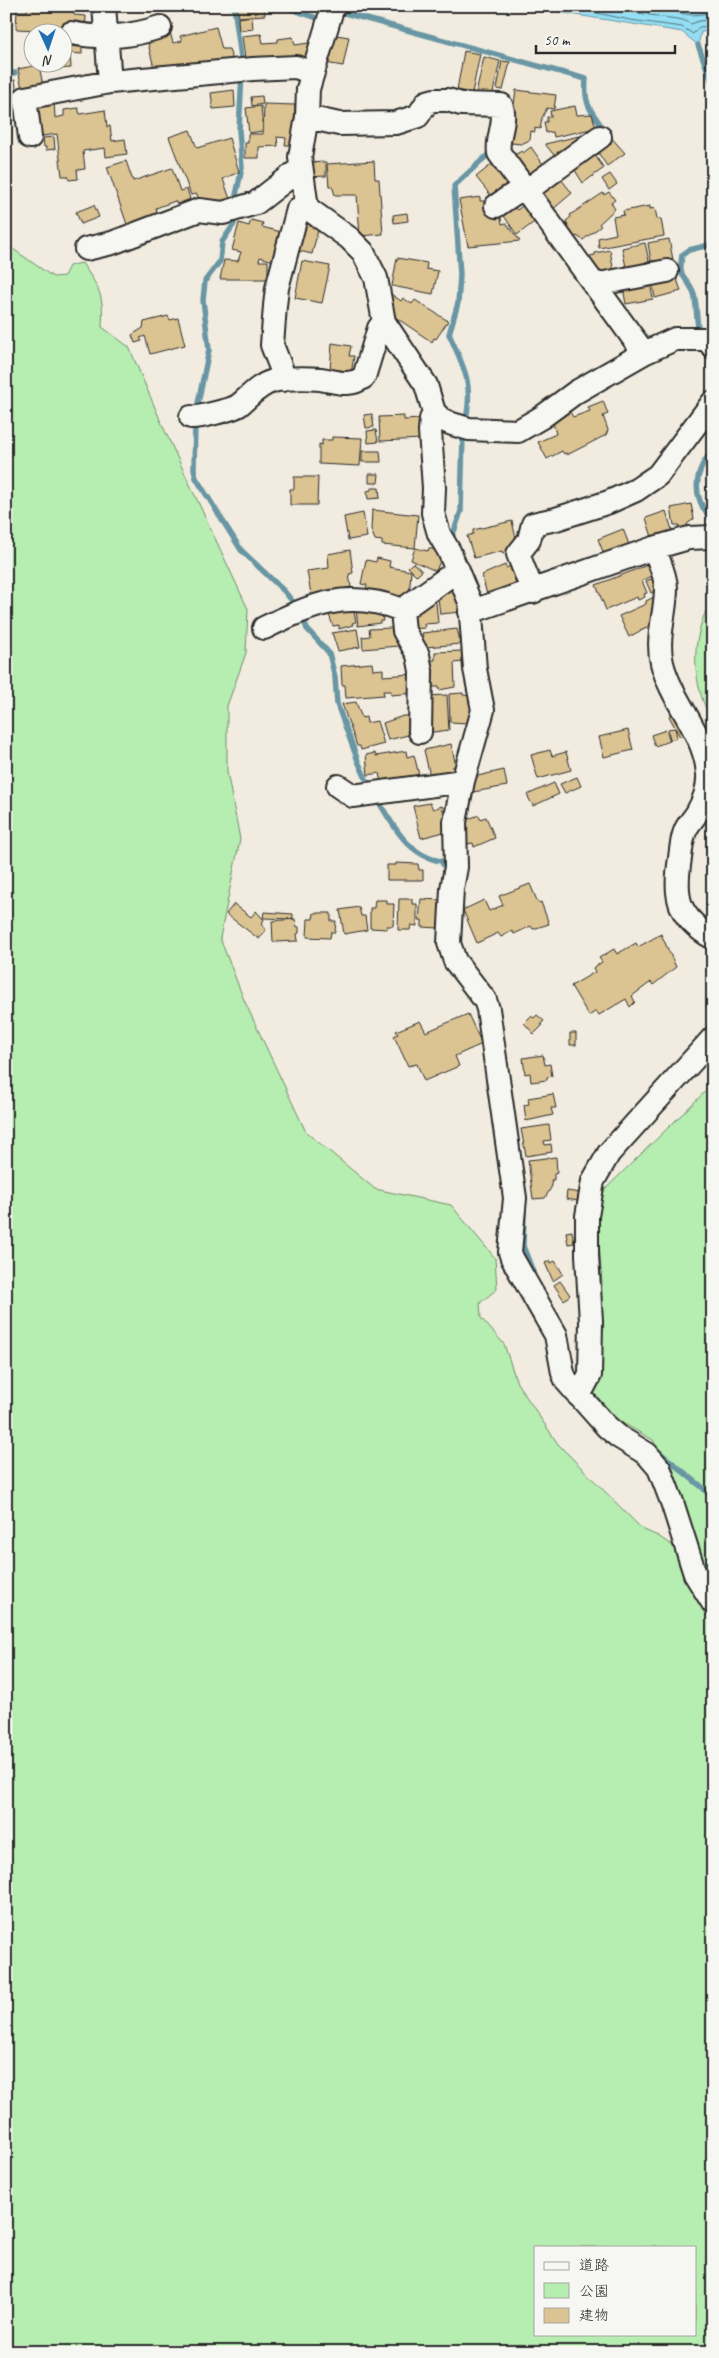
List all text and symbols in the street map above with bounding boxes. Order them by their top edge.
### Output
north arrow [22,22,72,72]
scale bar [536,22,675,54]
text: 50 m [544,31,571,50]
text: N [42,52,53,69]
legend [534,2246,696,2336]
text: 道路 [579,2256,609,2275]
text: 公園 [579,2282,609,2301]
text: 建物 [579,2306,609,2325]

